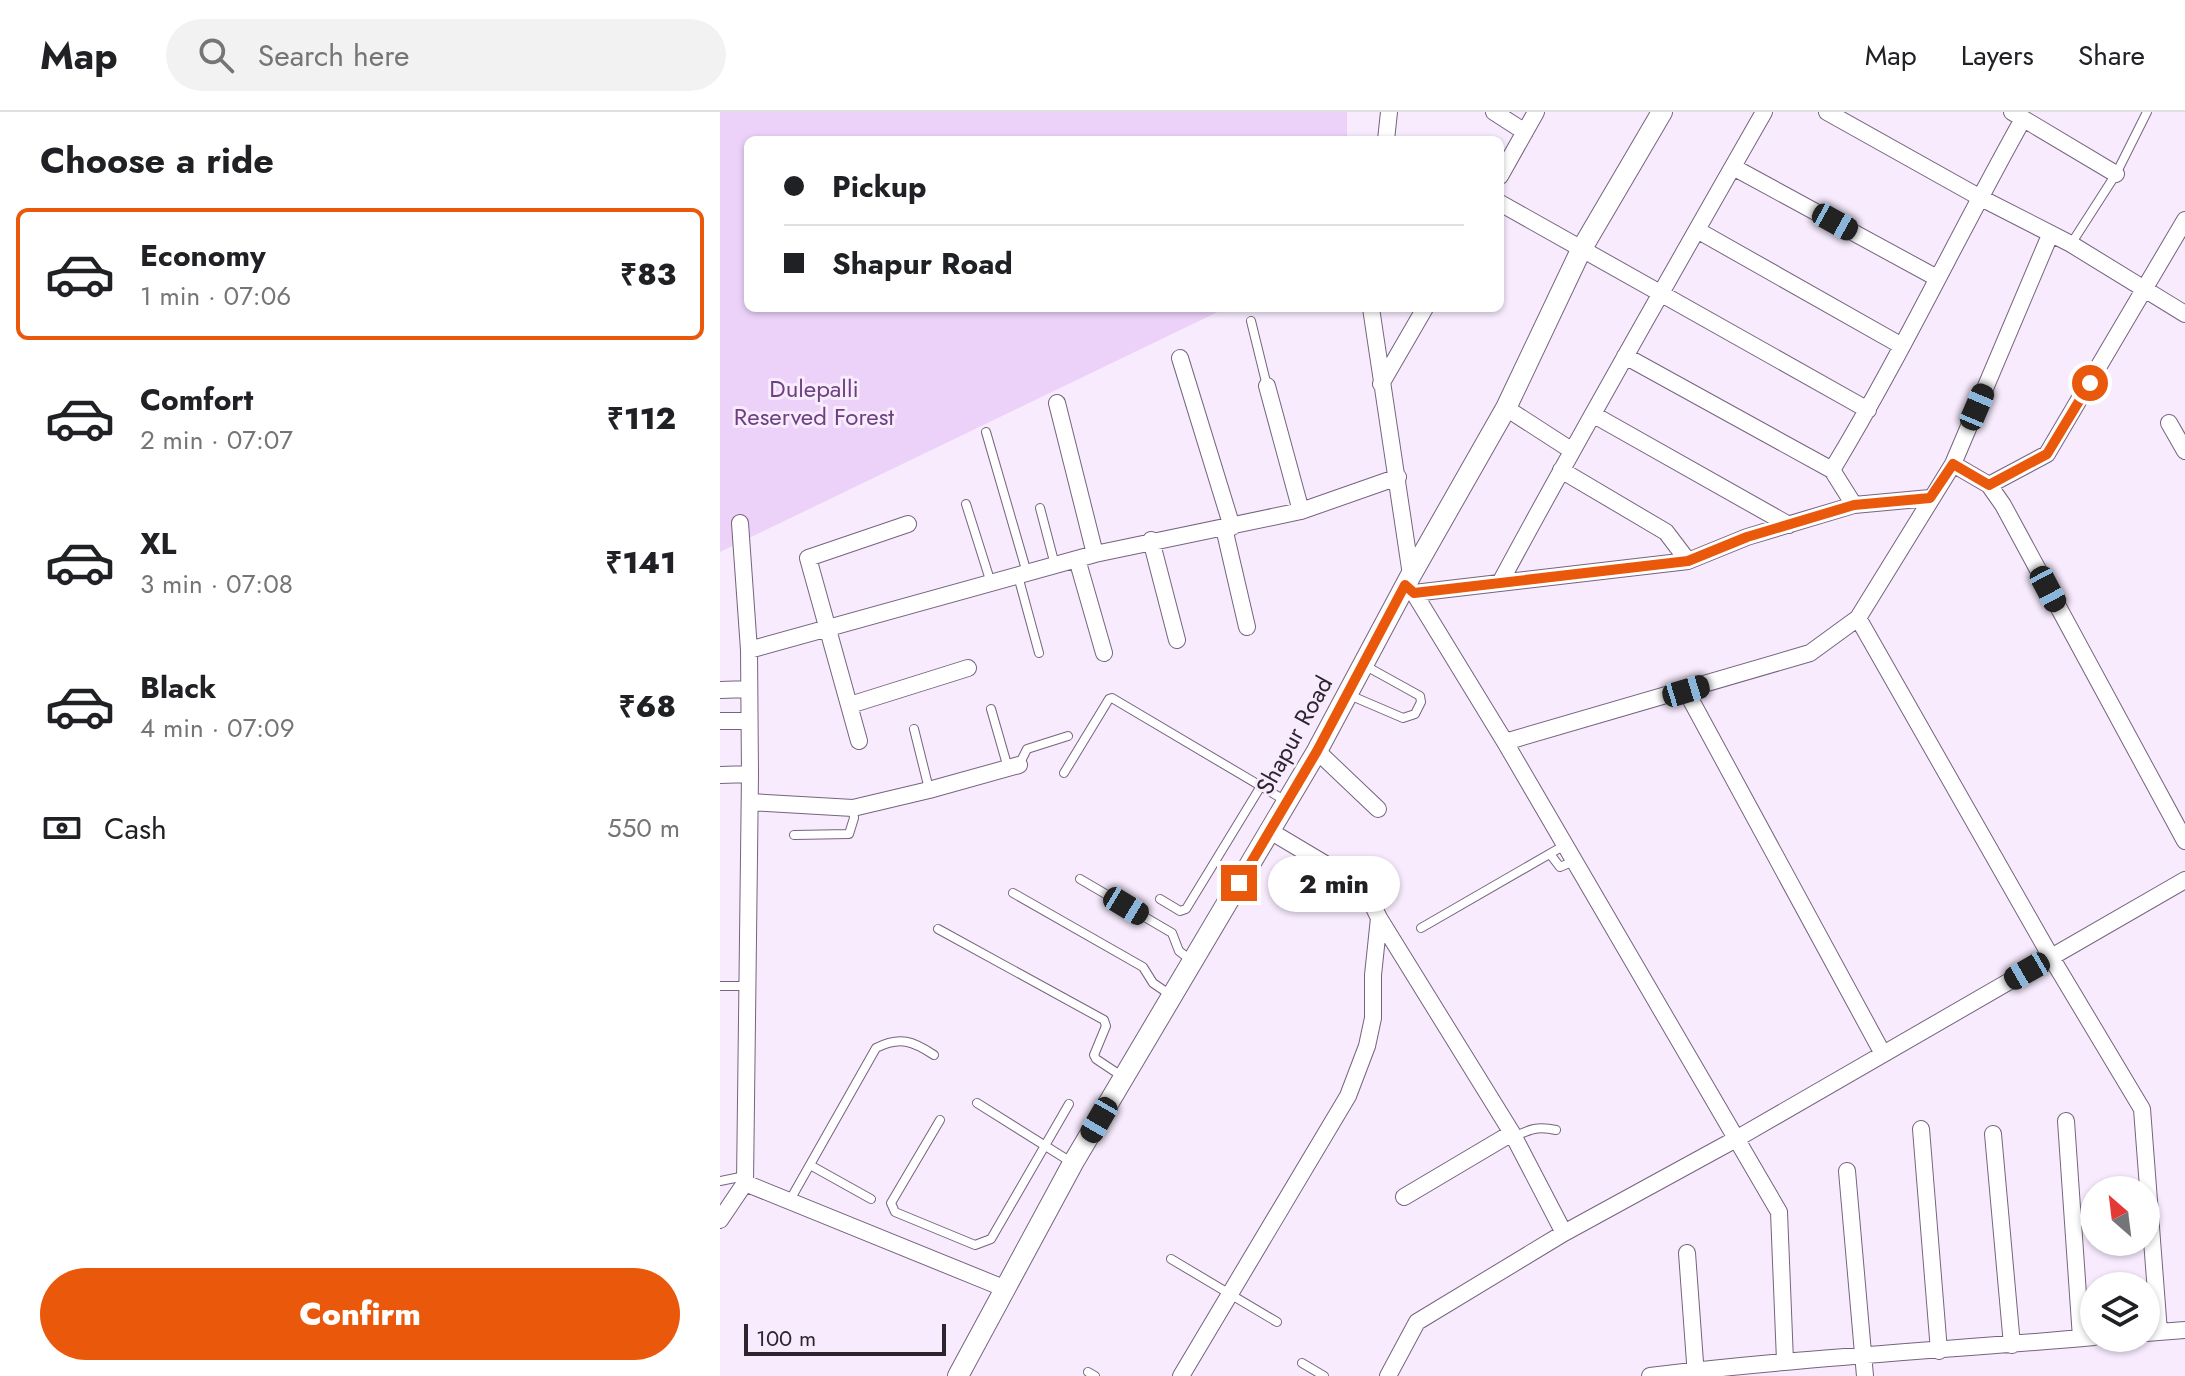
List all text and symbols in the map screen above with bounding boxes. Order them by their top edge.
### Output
search box [166,19,726,91]
text: Map [40,28,118,83]
icon: search [194,33,238,77]
text: Search here [258,34,410,77]
text: Map [1865,35,1917,76]
text: Layers [1961,35,2034,76]
text: Share [2078,35,2145,76]
text: Choose a ride [40,134,274,186]
text: Pickup [832,165,927,208]
car [1808,200,1862,244]
text: Economy [140,234,266,277]
icon: car [44,238,116,310]
text: Shapur Road [832,242,1013,285]
text: ₹83 [620,253,676,296]
text: 1 min · 07:06 [140,277,291,315]
route start [2072,365,2108,401]
park label: Dulepalli Reserved Forest [734,371,894,434]
text: Comfort [140,378,253,421]
car [1957,380,1997,434]
icon: car [44,382,116,454]
text: ₹112 [607,397,676,440]
text: 2 min · 07:07 [140,421,293,459]
text: XL [140,522,176,565]
icon: car [44,526,116,598]
text: ₹141 [605,541,676,584]
car [2026,562,2070,616]
text: 3 min · 07:08 [140,565,293,603]
text: Black [140,666,216,709]
street label: Shapur Road [1247,669,1341,801]
icon: car [44,670,116,742]
car [1660,673,1712,709]
text: ₹68 [618,685,676,728]
text: 4 min · 07:09 [140,709,295,747]
icon: cash [40,806,84,850]
text: Cash [104,807,167,850]
text: 550 m [607,809,680,847]
callout: 2 min [1267,855,1399,911]
route end [1221,865,1257,901]
text: 2 min [1299,865,1369,903]
car [1099,883,1153,929]
car [2000,949,2054,993]
car [1077,1093,1121,1147]
north arrow [2080,1176,2160,1256]
map controls [2080,1176,2160,1352]
button: Confirm [40,1268,680,1360]
button: layers [2080,1272,2160,1352]
scale bar [744,1320,946,1356]
text: 100 m [756,1322,816,1354]

